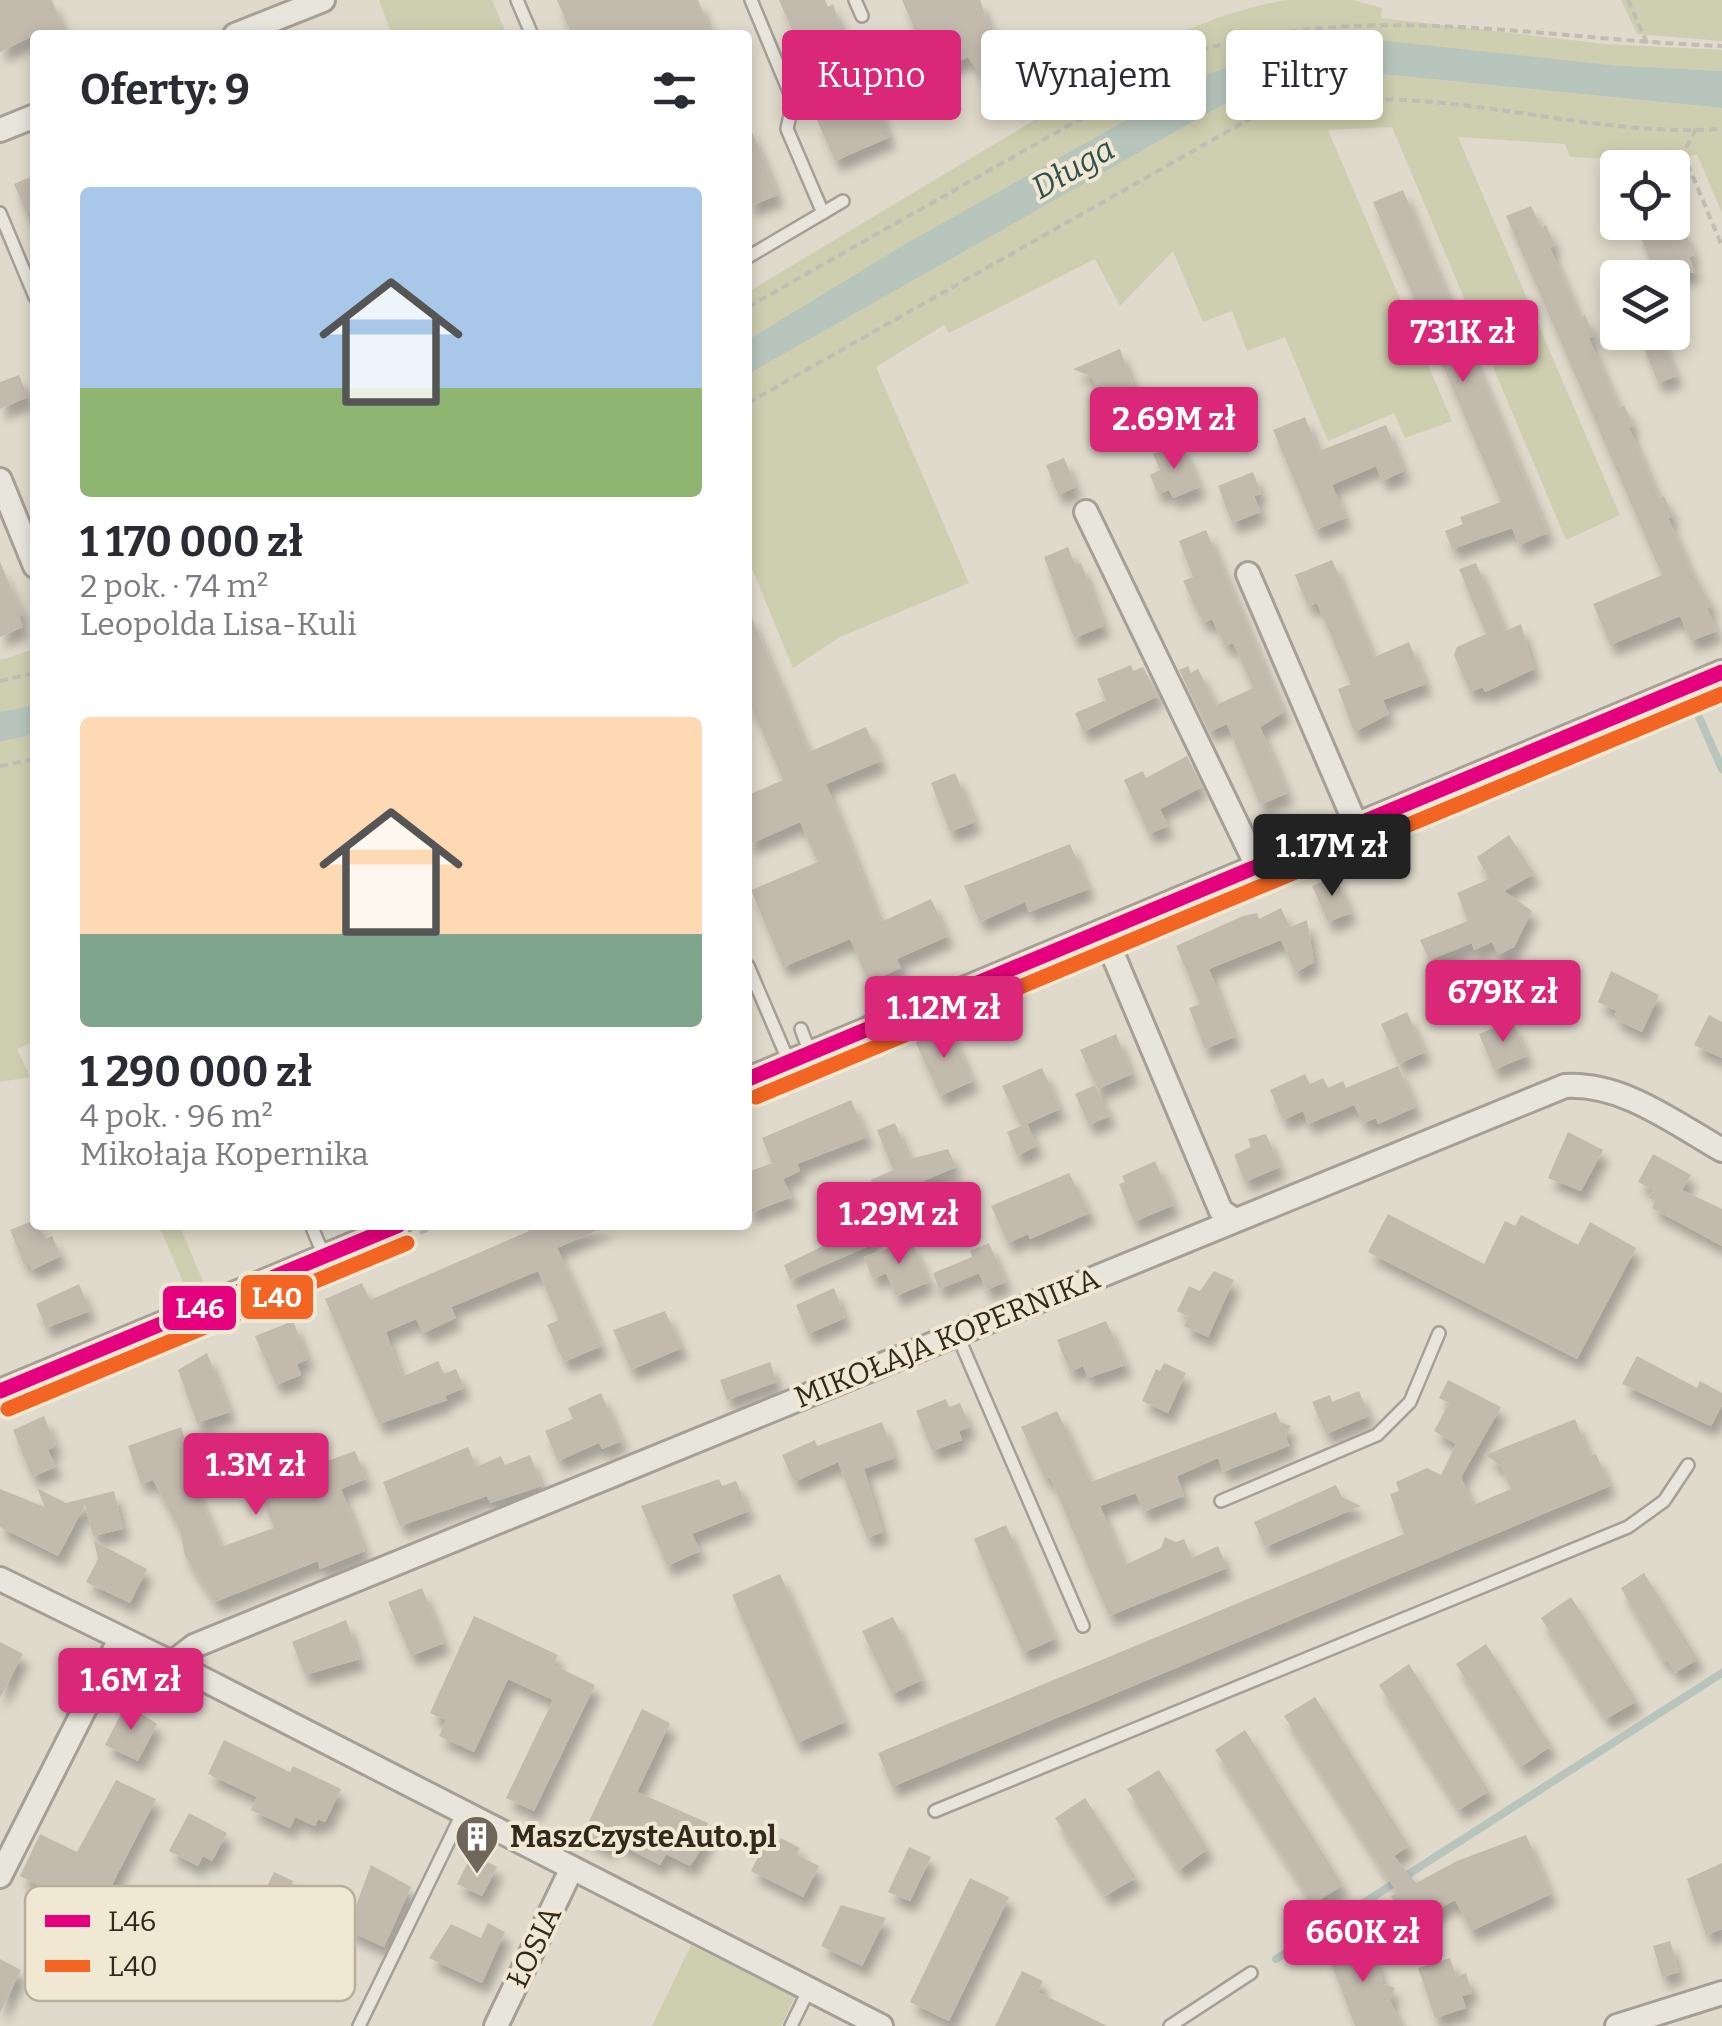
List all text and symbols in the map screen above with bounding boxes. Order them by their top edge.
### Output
chip: Kupno [782,30,961,120]
chip: Wynajem [981,30,1206,120]
chip: Filtry [1226,30,1383,120]
icon: filters [647,63,702,118]
text: Oferty: 9 [80,65,250,115]
water label: Długa [1025,129,1121,207]
map controls [1600,150,1690,350]
button: locate [1600,150,1690,240]
icon: home [301,252,481,432]
button: layers [1600,260,1690,350]
pin: 731K zł [1371,300,1555,385]
text: 731K zł [1410,313,1516,351]
pin: 2.69M zł [1071,387,1277,472]
text: 2.69M zł [1112,400,1236,438]
text: 1 170 000 zł [80,517,304,567]
text: 2 pok. · 74 m² [80,567,268,605]
text: Leopolda Lisa-Kuli [80,605,357,643]
icon: home [301,782,481,962]
pin: 1.17M zł [1229,814,1435,899]
text: 1.17M zł [1275,827,1389,865]
pin: 679K zł [1411,960,1595,1045]
text: 679K zł [1448,973,1558,1011]
pin: 1.12M zł [841,976,1047,1061]
text: 1.12M zł [887,989,1001,1027]
text: 1 290 000 zł [80,1047,313,1097]
text: 4 pok. · 96 m² [80,1097,273,1135]
text: Mikołaja Kopernika [80,1135,369,1173]
pin: 1.29M zł [796,1182,1002,1267]
text: 1.29M zł [839,1195,959,1233]
street label: MIKOŁAJA KOPERNIKA [789,1260,1106,1416]
line badge: L40 [239,1273,315,1321]
text: L40 [252,1281,302,1314]
line badge: L46 [161,1284,238,1332]
text: L46 [175,1292,225,1325]
pin: 1.3M zł [164,1433,348,1518]
text: 1.3M zł [206,1446,306,1484]
pin: 1.6M zł [39,1648,223,1733]
text: 1.6M zł [80,1661,182,1699]
building icon: MaszCzysteAuto.pl [454,1814,500,1875]
place label: MaszCzysteAuto.pl [510,1819,777,1855]
legend [25,1886,355,2001]
street label: ŁOSIA [499,1900,569,1994]
pin: 660K zł [1271,1900,1455,1985]
text: L46 [108,1905,156,1938]
text: 660K zł [1306,1913,1420,1951]
text: L40 [108,1950,158,1983]

